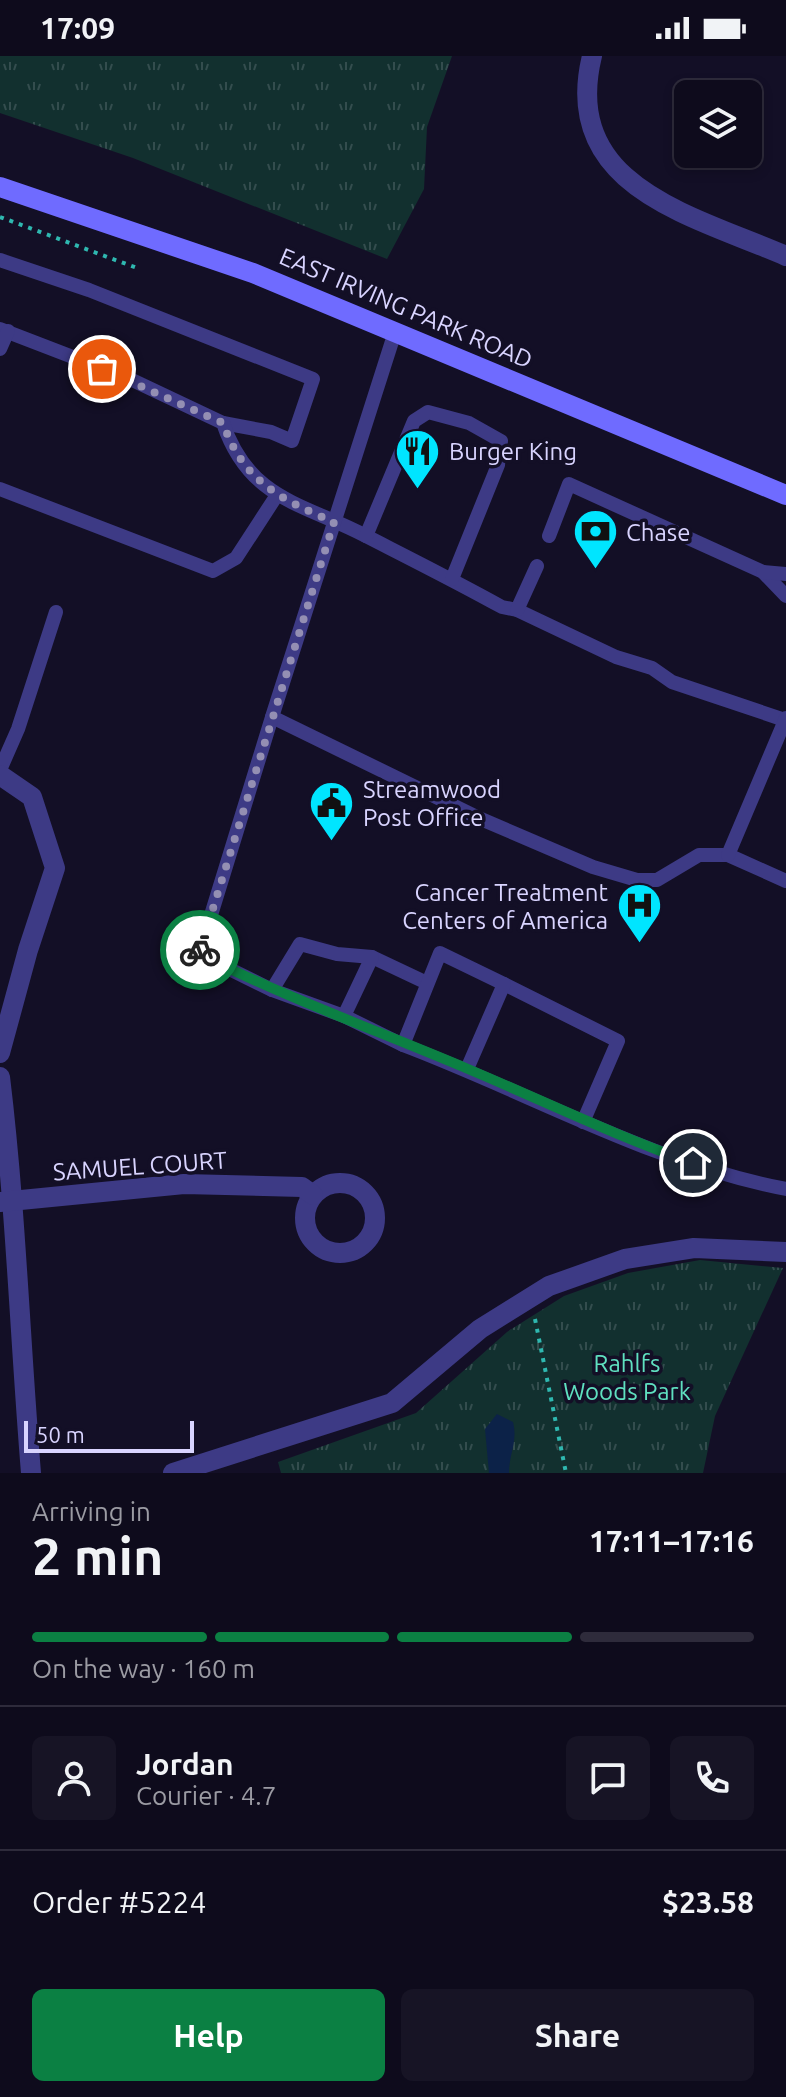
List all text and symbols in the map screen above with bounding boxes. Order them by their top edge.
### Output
text: 17:09 [40,11,115,45]
map controls [674,80,762,168]
button: layers [674,80,762,168]
street label: EAST IRVING PARK ROAD [276,242,536,374]
pin [68,335,136,403]
icon: bag [80,347,124,391]
restaurant icon: Burger King [394,427,442,490]
place label: Burger King [449,438,577,465]
bank icon: Chase [571,508,619,571]
place label: Chase [626,519,690,546]
place label: Streamwood Post Office [363,776,501,831]
public building icon: Streamwood Post Office [308,779,356,842]
place label: Cancer Treatment Centers of America [402,879,609,934]
hospital icon: Cancer Treatment Centers of America [615,882,663,945]
courier [160,910,240,990]
icon: bike [178,928,222,972]
pin [659,1129,727,1197]
icon: home [671,1141,715,1185]
street label: SAMUEL COURT [52,1146,228,1186]
park label: Rahlfs Woods Park [563,1350,691,1405]
scale bar [24,1417,194,1453]
text: 50 m [36,1422,85,1447]
text: Arriving in [32,1497,151,1526]
text: 17:11–17:16 [589,1524,754,1558]
text: 2 min [32,1527,163,1585]
text: On the way · 160 m [32,1654,255,1683]
button: person [32,1736,116,1820]
button: chat [566,1736,650,1820]
button: phone [670,1736,754,1820]
text: Jordan [136,1747,234,1781]
text: Courier · 4.7 [136,1781,276,1810]
text: Order #5224 [32,1885,206,1919]
text: $23.58 [662,1885,754,1919]
button: Help [32,1989,385,2081]
button: Share [401,1989,754,2081]

